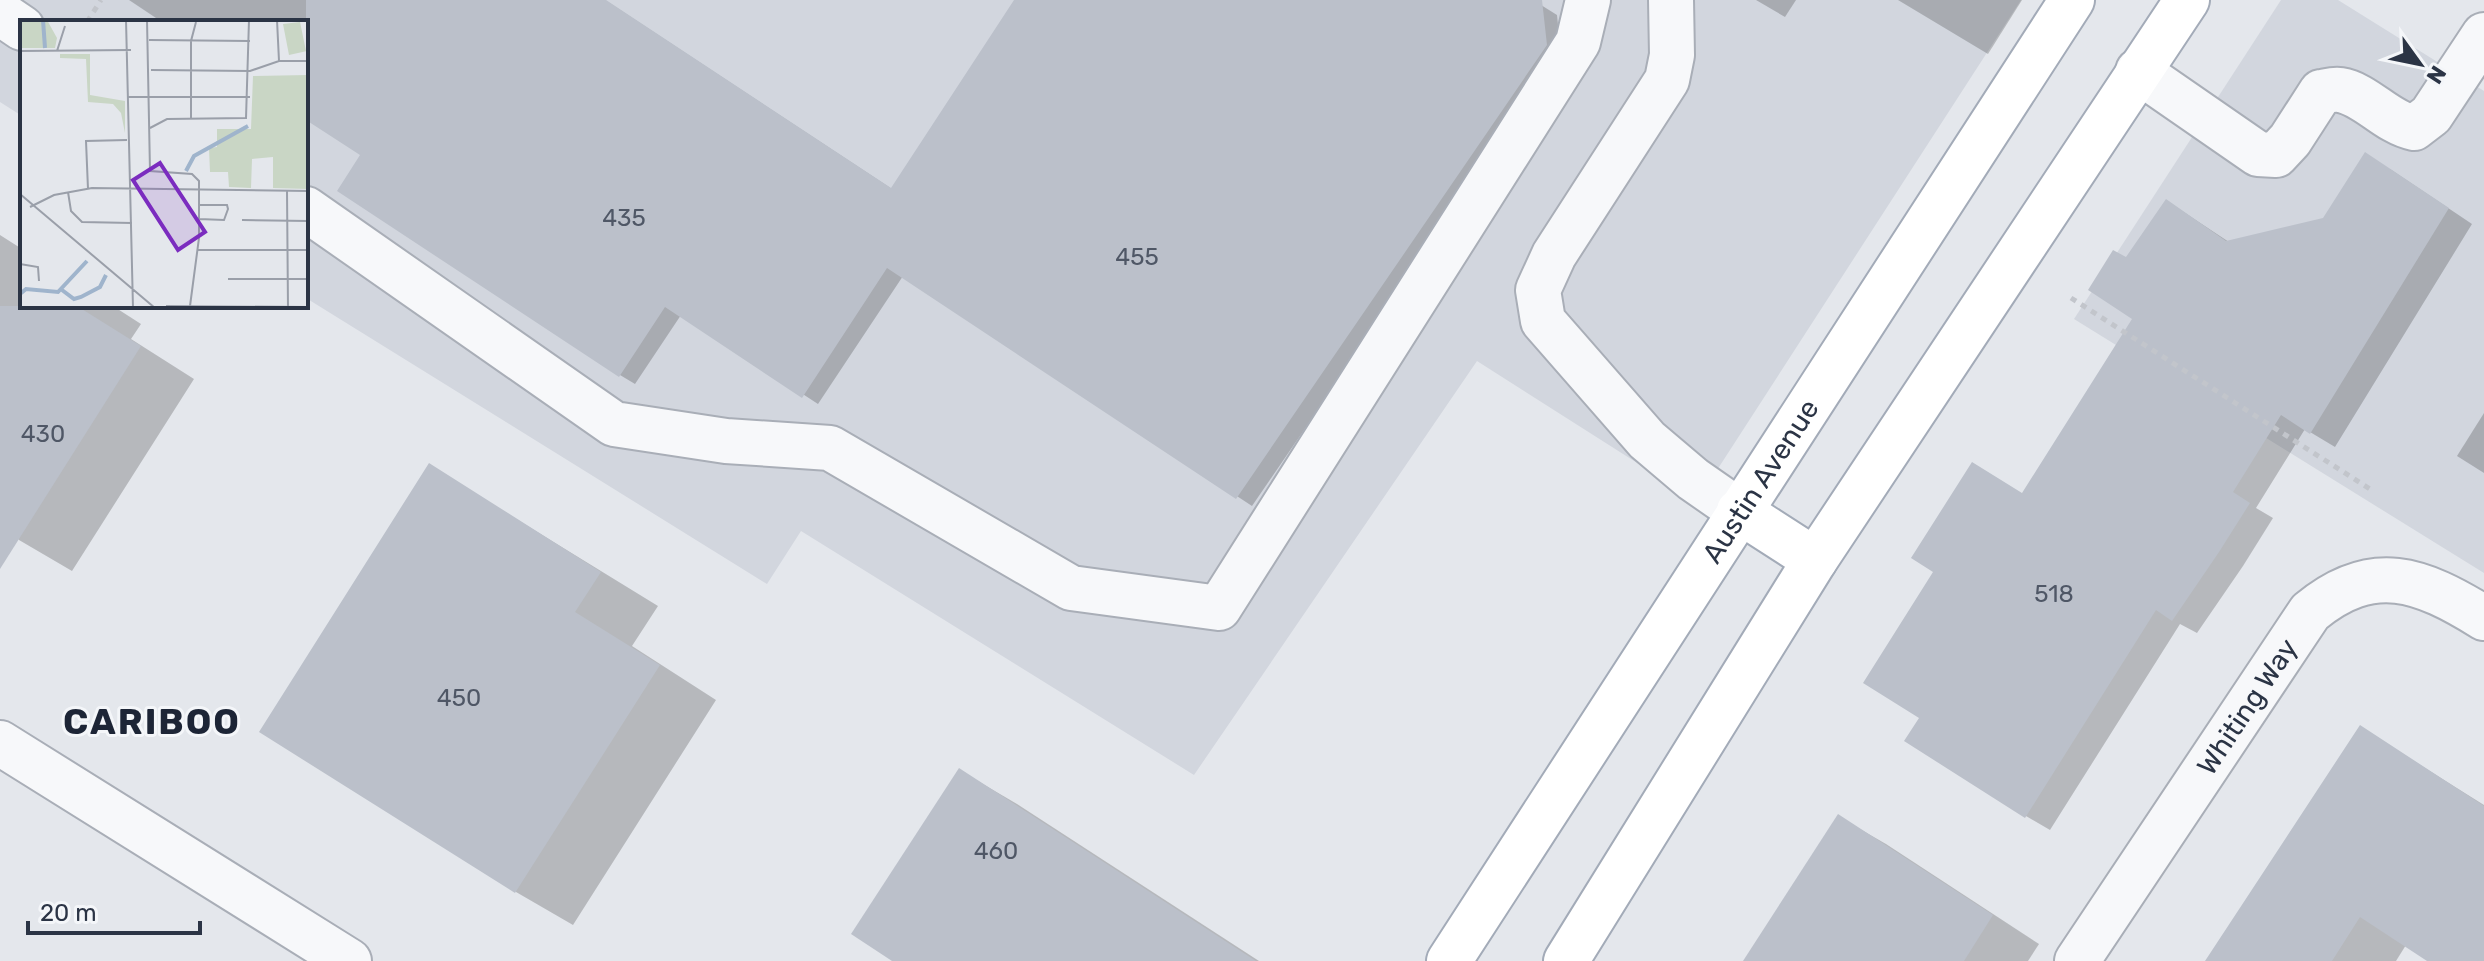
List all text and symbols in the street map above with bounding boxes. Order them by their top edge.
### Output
inset map [20,20,308,308]
north arrow [2380,24,2460,104]
text: N [2421,61,2452,89]
house number: 435 [602,204,646,232]
house number: 455 [1115,243,1159,271]
street label: Austin Avenue [1695,393,1825,569]
house number: 430 [21,420,65,448]
house number: 518 [2034,580,2074,608]
street label: Whiting Way [2190,632,2304,781]
house number: 450 [437,684,481,712]
district label: CARIBOO [63,700,241,743]
house number: 460 [974,837,1018,865]
scale bar [28,885,200,935]
text: 20 m [40,899,97,927]

